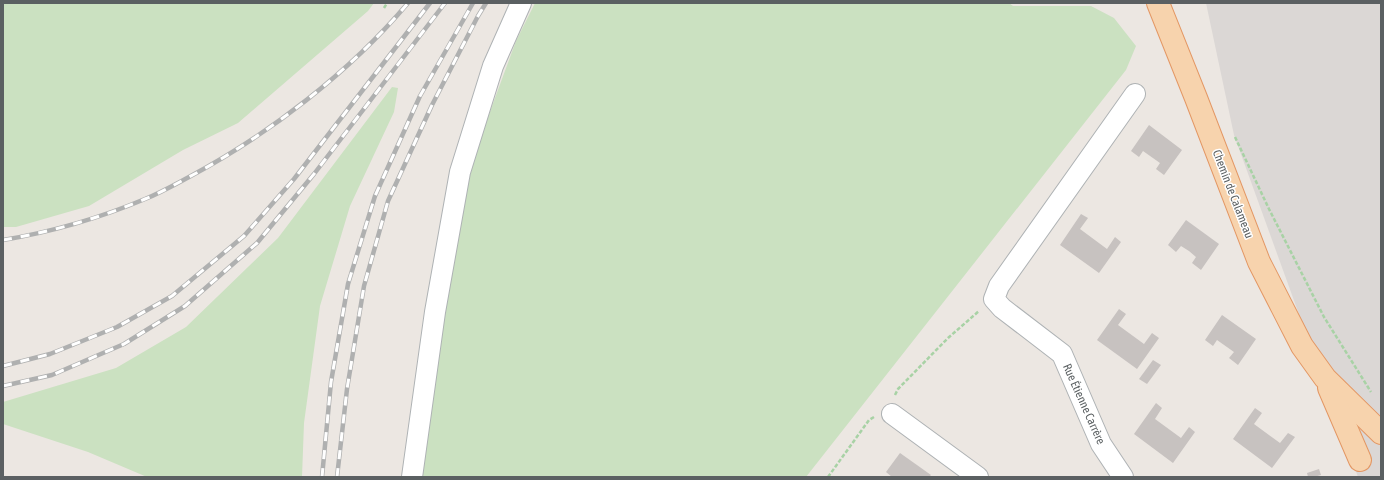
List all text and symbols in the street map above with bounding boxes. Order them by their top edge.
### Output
street label: Chemin de Calameau [1210,148,1256,240]
street label: Rue Étienne Carrère [1060,361,1108,447]

